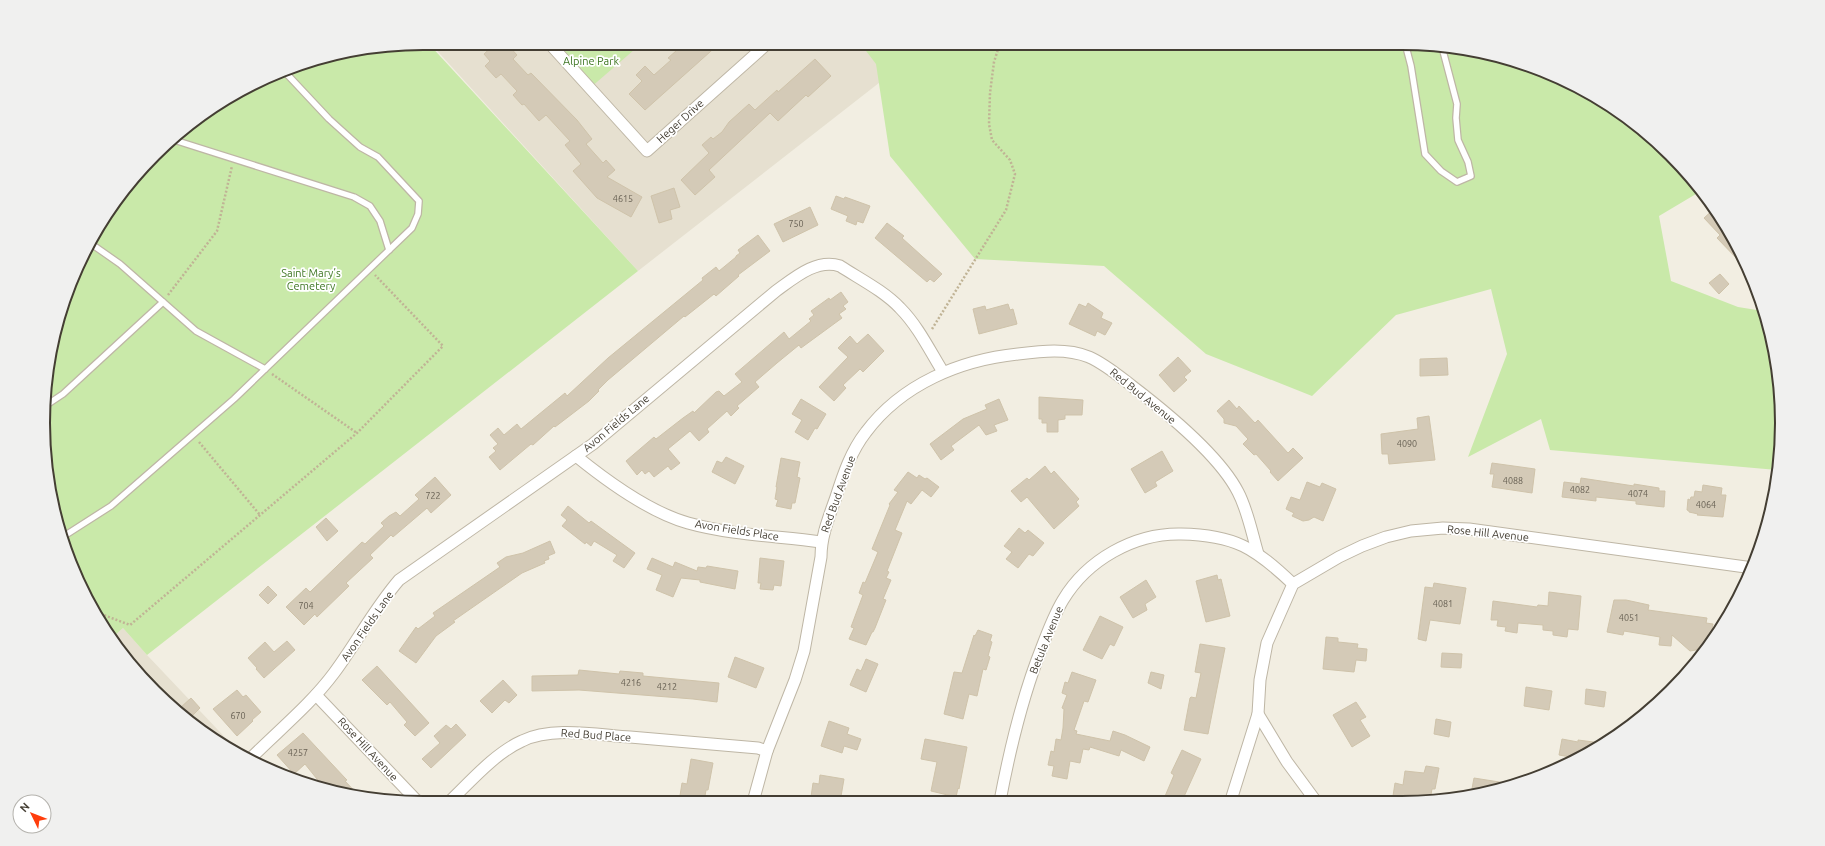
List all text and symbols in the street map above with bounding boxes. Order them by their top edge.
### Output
park label: Alpine Park [563,55,619,67]
street label: Heger Drive [654,97,706,145]
house number: 4615 [613,194,633,204]
house number: 750 [788,219,804,229]
park label: Saint Mary’s Cemetery [281,267,341,292]
street label: Red Bud Avenue [1108,366,1178,426]
street label: Avon Fields Lane [581,392,651,454]
house number: 4090 [1397,439,1417,449]
street label: Red Bud Avenue [818,454,858,534]
house number: 4088 [1503,476,1523,486]
house number: 4082 [1570,485,1590,495]
house number: 4074 [1628,489,1648,499]
house number: 722 [425,491,441,501]
house number: 4064 [1696,500,1716,510]
street label: Avon Fields Place [694,517,780,543]
street label: Rose Hill Avenue [1446,523,1530,543]
street label: Avon Fields Lane [338,589,396,663]
house number: 4081 [1433,599,1453,609]
house number: 704 [298,601,314,611]
street label: Betula Avenue [1027,604,1065,676]
house number: 4051 [1619,613,1639,623]
house number: 4216 [621,678,641,688]
house number: 4212 [657,682,677,692]
house number: 670 [230,711,246,721]
street label: Rose Hill Avenue [336,715,400,783]
street label: Red Bud Place [560,727,632,743]
house number: 4257 [288,748,308,758]
north arrow [12,794,52,834]
text: N [17,800,32,814]

